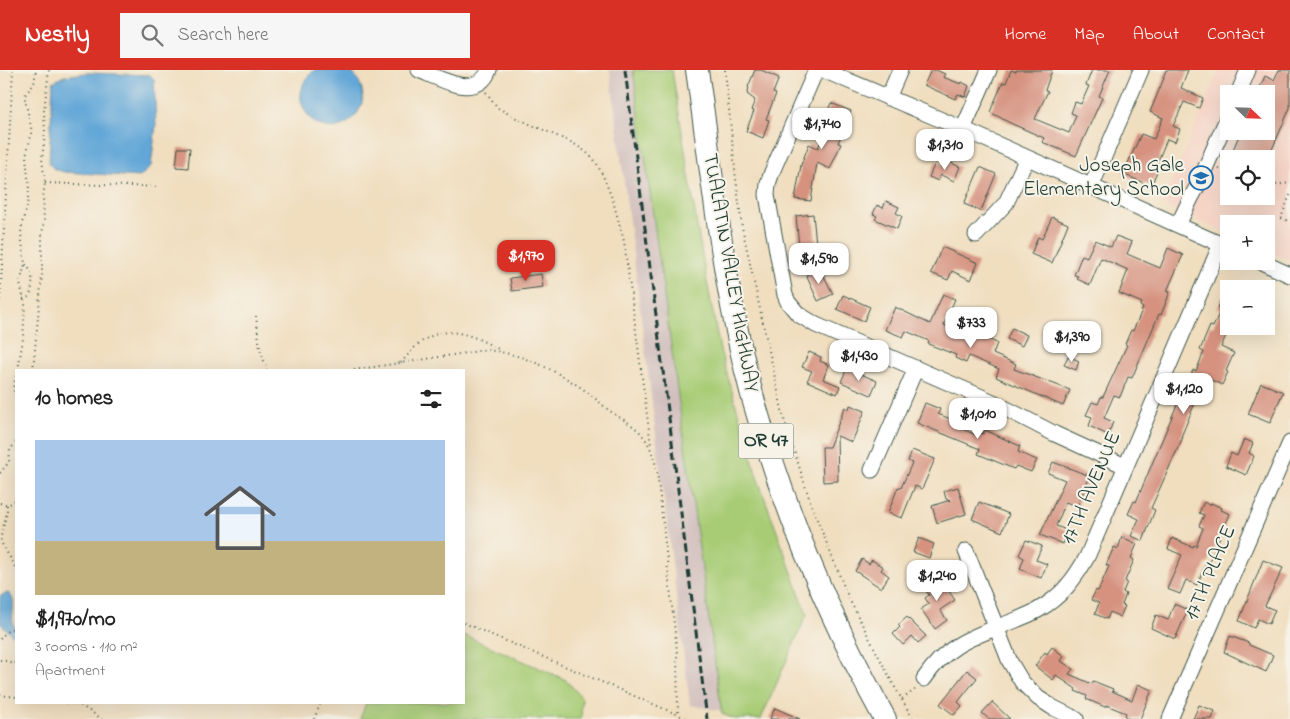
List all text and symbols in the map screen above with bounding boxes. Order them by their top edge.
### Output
search box [120,13,470,58]
text: Nestly [25,18,90,53]
icon: search [138,21,166,49]
text: Search here [178,22,269,49]
text: Home [1005,22,1046,48]
text: Map [1074,22,1105,48]
text: About [1133,22,1179,48]
text: Contact [1207,22,1265,48]
north arrow [1220,85,1275,140]
map controls [1220,85,1275,335]
pin: $1,740 [781,108,863,150]
text: $1,740 [803,112,841,136]
pin: $1,310 [904,128,986,171]
text: $1,310 [927,133,963,157]
button: locate [1220,150,1275,205]
street label: TUALATIN VALLEY HIGHWAY [694,151,766,395]
place label: Joseph Gale Elementary School [1023,151,1185,207]
school or university icon: Joseph Gale Elementary School [1188,165,1214,191]
button: + [1220,215,1275,270]
pin: $1,970 [485,240,567,282]
pin: $1,590 [778,242,860,285]
text: $1,970 [508,244,544,268]
text: $1,590 [800,247,838,271]
button: − [1220,280,1275,335]
pin: $733 [941,306,1001,349]
text: $733 [956,311,986,335]
pin: $1,390 [1031,320,1113,363]
text: $1,390 [1054,325,1090,349]
pin: $1,430 [818,340,900,382]
text: $1,430 [840,344,878,368]
pin: $1,120 [1143,372,1225,415]
text: $1,120 [1165,377,1203,401]
text: 10 homes [35,384,113,414]
icon: filters [417,385,445,413]
pin: $1,010 [937,398,1019,440]
text: $1,010 [960,402,996,426]
road number: OR 47 [738,424,794,458]
street label: 17TH AVENUE [1055,427,1129,549]
icon: home [195,473,285,563]
street label: 17TH PLACE [1178,521,1244,625]
pin: $1,240 [896,560,978,602]
text: $1,240 [918,564,956,588]
text: $1,970/mo [35,605,116,635]
text: 3 rooms · 110 m² [35,635,137,659]
text: Apartment [35,659,105,683]

